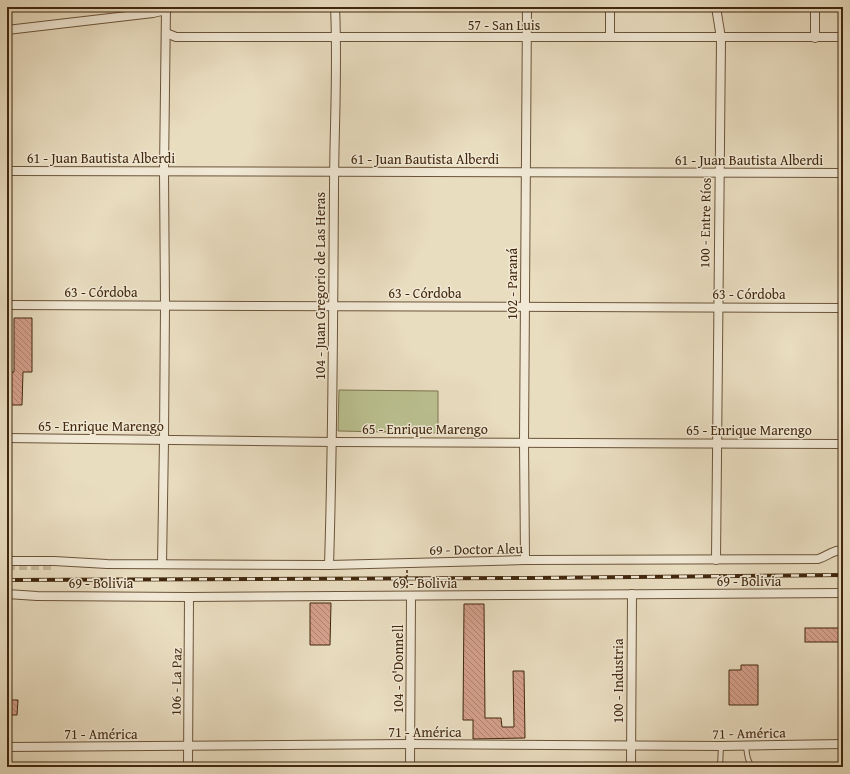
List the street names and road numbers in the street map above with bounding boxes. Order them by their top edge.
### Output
street label: 57 - San Luis [468,15,540,35]
street label: 61 - Juan Bautista Alberdi [27,148,175,168]
street label: 61 - Juan Bautista Alberdi [351,149,499,169]
street label: 61 - Juan Bautista Alberdi [675,150,823,170]
street label: 100 - Entre Ríos [694,177,716,269]
street label: 104 - Juan Gregorio de Las Heras [310,192,330,380]
street label: 102 - Paraná [502,248,522,320]
street label: 63 - Córdoba [64,282,138,302]
street label: 63 - Córdoba [388,283,462,303]
street label: 63 - Córdoba [712,284,786,304]
street label: 65 - Enrique Marengo [38,416,164,436]
street label: 65 - Enrique Marengo [362,419,488,439]
street label: 65 - Enrique Marengo [686,420,812,440]
street label: 69 - Doctor Aleu [429,538,523,560]
street label: 69 - Bolivia [717,571,782,591]
street label: 69 - Bolivia [69,573,134,593]
street label: 69 - Bolivia [393,573,458,593]
street label: 104 - O'Donnell [388,624,408,714]
street label: 100 - Industria [608,638,628,724]
street label: 106 - La Paz [165,648,187,716]
street label: 71 - América [388,722,462,742]
street label: 71 - América [712,722,786,744]
street label: 71 - América [64,724,138,744]

